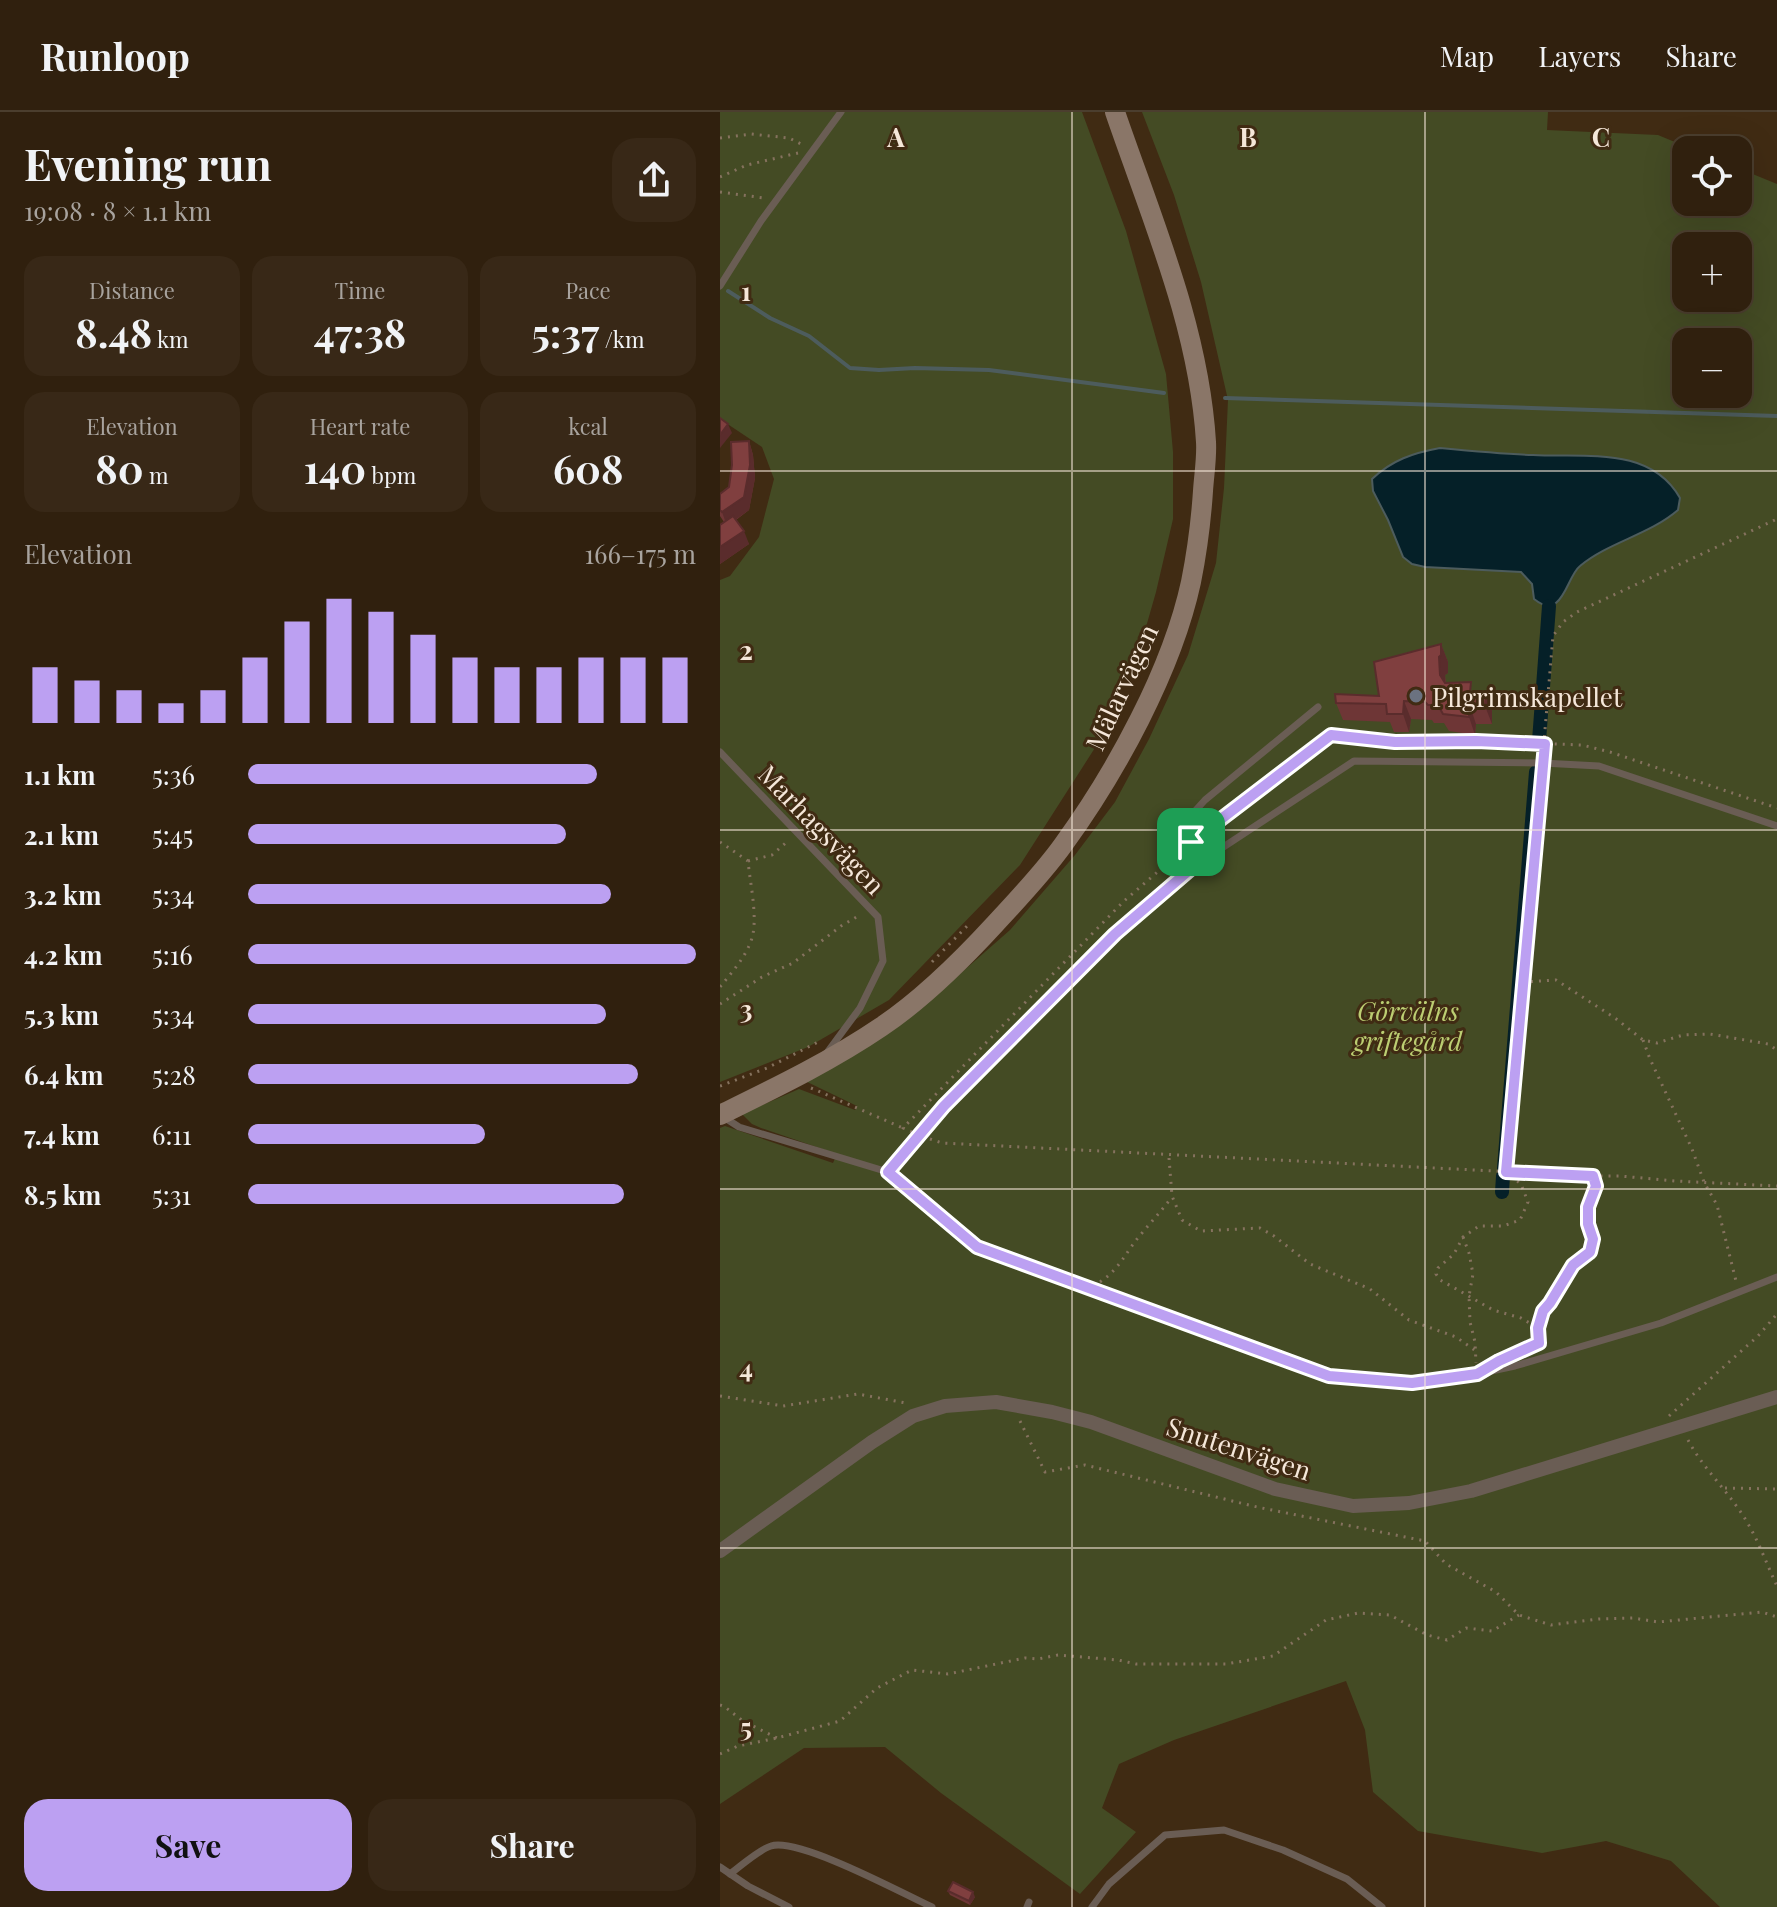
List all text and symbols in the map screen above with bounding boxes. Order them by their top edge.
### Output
text: Runloop [40,30,190,81]
text: Map [1440,37,1494,74]
text: Layers [1538,37,1621,74]
text: Share [1665,37,1737,74]
text: A [886,119,905,154]
text: B [1239,119,1257,154]
text: C [1592,119,1610,154]
text: Evening run [24,133,272,192]
map controls [1672,136,1752,408]
button: locate [1672,136,1752,216]
button: share [612,138,696,222]
text: 19:08 · 8 × 1.1 km [24,193,211,228]
button: + [1672,232,1752,312]
text: 1 [741,273,751,308]
text: Distance [89,275,175,305]
text: Time [335,275,385,305]
text: Pace [565,275,611,305]
text: 8.48 [75,305,152,358]
text: 47:38 [314,305,406,358]
text: 5:37 [532,305,599,358]
text: km [152,324,189,354]
text: /km [599,324,645,354]
button: − [1672,328,1752,408]
text: Elevation [86,411,178,441]
text: Heart rate [310,411,410,441]
text: kcal [568,411,608,441]
text: 80 [95,441,144,494]
text: 140 [304,441,366,494]
text: 608 [553,441,623,494]
text: m [144,460,169,490]
text: bpm [366,460,416,490]
text: Elevation [24,536,132,571]
text: 166–175 m [584,536,696,571]
street label: Mälarvägen [1077,618,1166,756]
text: 2 [739,632,753,667]
place label: Pilgrimskapellet [1432,679,1623,714]
marker: Pilgrimskapellet [1407,687,1425,705]
text: 1.1 km [24,757,95,792]
text: 5:36 [152,757,195,792]
street label: Marhagsvägen [751,757,893,902]
pin [1157,808,1225,876]
text: 2.1 km [24,817,99,852]
text: 5:45 [152,817,193,852]
icon: arrive [1169,820,1213,864]
text: 3.2 km [24,877,102,912]
text: 5:34 [152,877,194,912]
text: 4.2 km [24,937,103,972]
text: 5:16 [152,937,193,972]
text: 3 [740,991,752,1026]
park label: Görvälns griftegård [1351,993,1463,1058]
text: 5.3 km [24,997,99,1032]
text: 5:34 [152,997,194,1032]
text: 6.4 km [24,1057,104,1092]
text: 5:28 [152,1057,196,1092]
text: 7.4 km [24,1117,100,1152]
text: 6:11 [152,1117,192,1152]
text: 8.5 km [24,1177,101,1212]
text: 5:31 [152,1177,191,1212]
text: 4 [739,1350,753,1385]
street label: Snutenvägen [1162,1408,1316,1488]
text: 5 [740,1709,752,1744]
button: Save [24,1799,352,1891]
button: Share [368,1799,696,1891]

